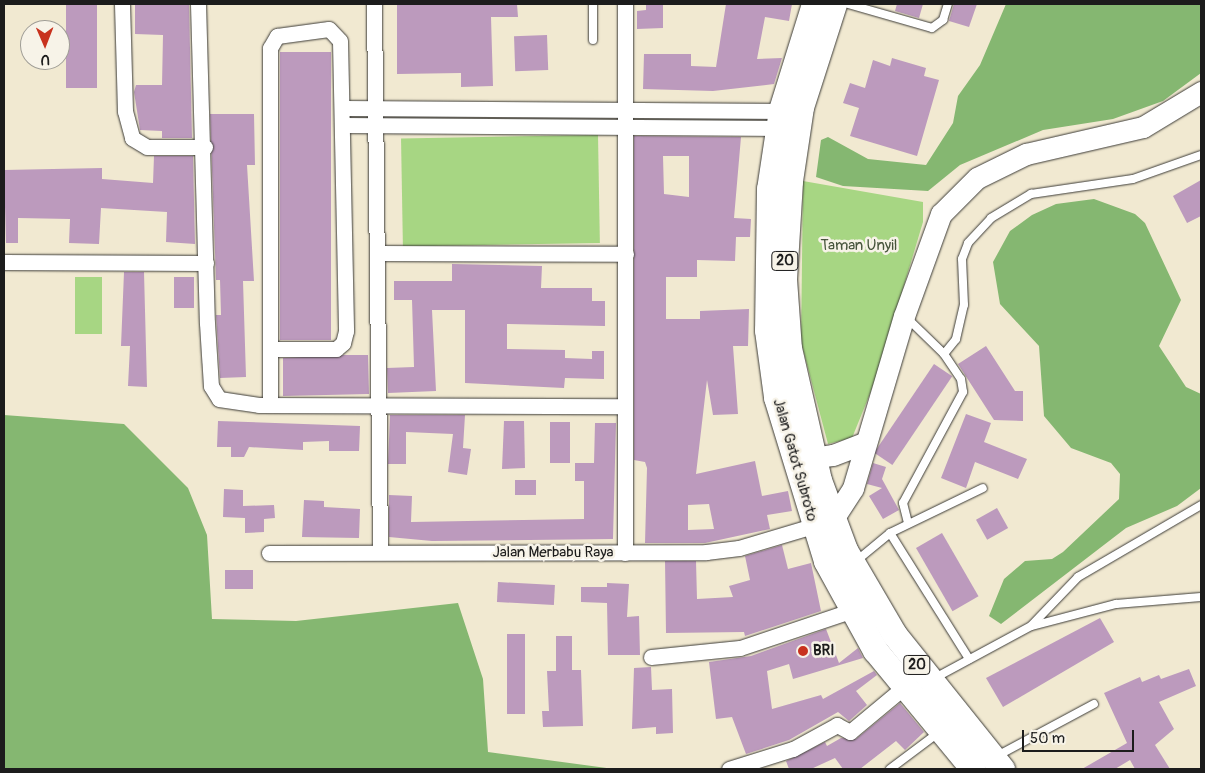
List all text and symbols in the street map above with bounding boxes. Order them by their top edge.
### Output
north arrow [20,20,70,70]
text: U [40,51,50,68]
park label: Taman Unyil [821,237,897,255]
road number: 20 [771,250,799,272]
street label: Jalan Gatot Subroto [769,397,821,523]
street label: Jalan Merbabu Raya [492,544,614,562]
place label: BRI [813,642,834,660]
marker: BRI [797,645,809,657]
road number: 20 [903,654,931,676]
scale bar [1025,720,1138,752]
text: 50 m [1030,729,1065,748]

